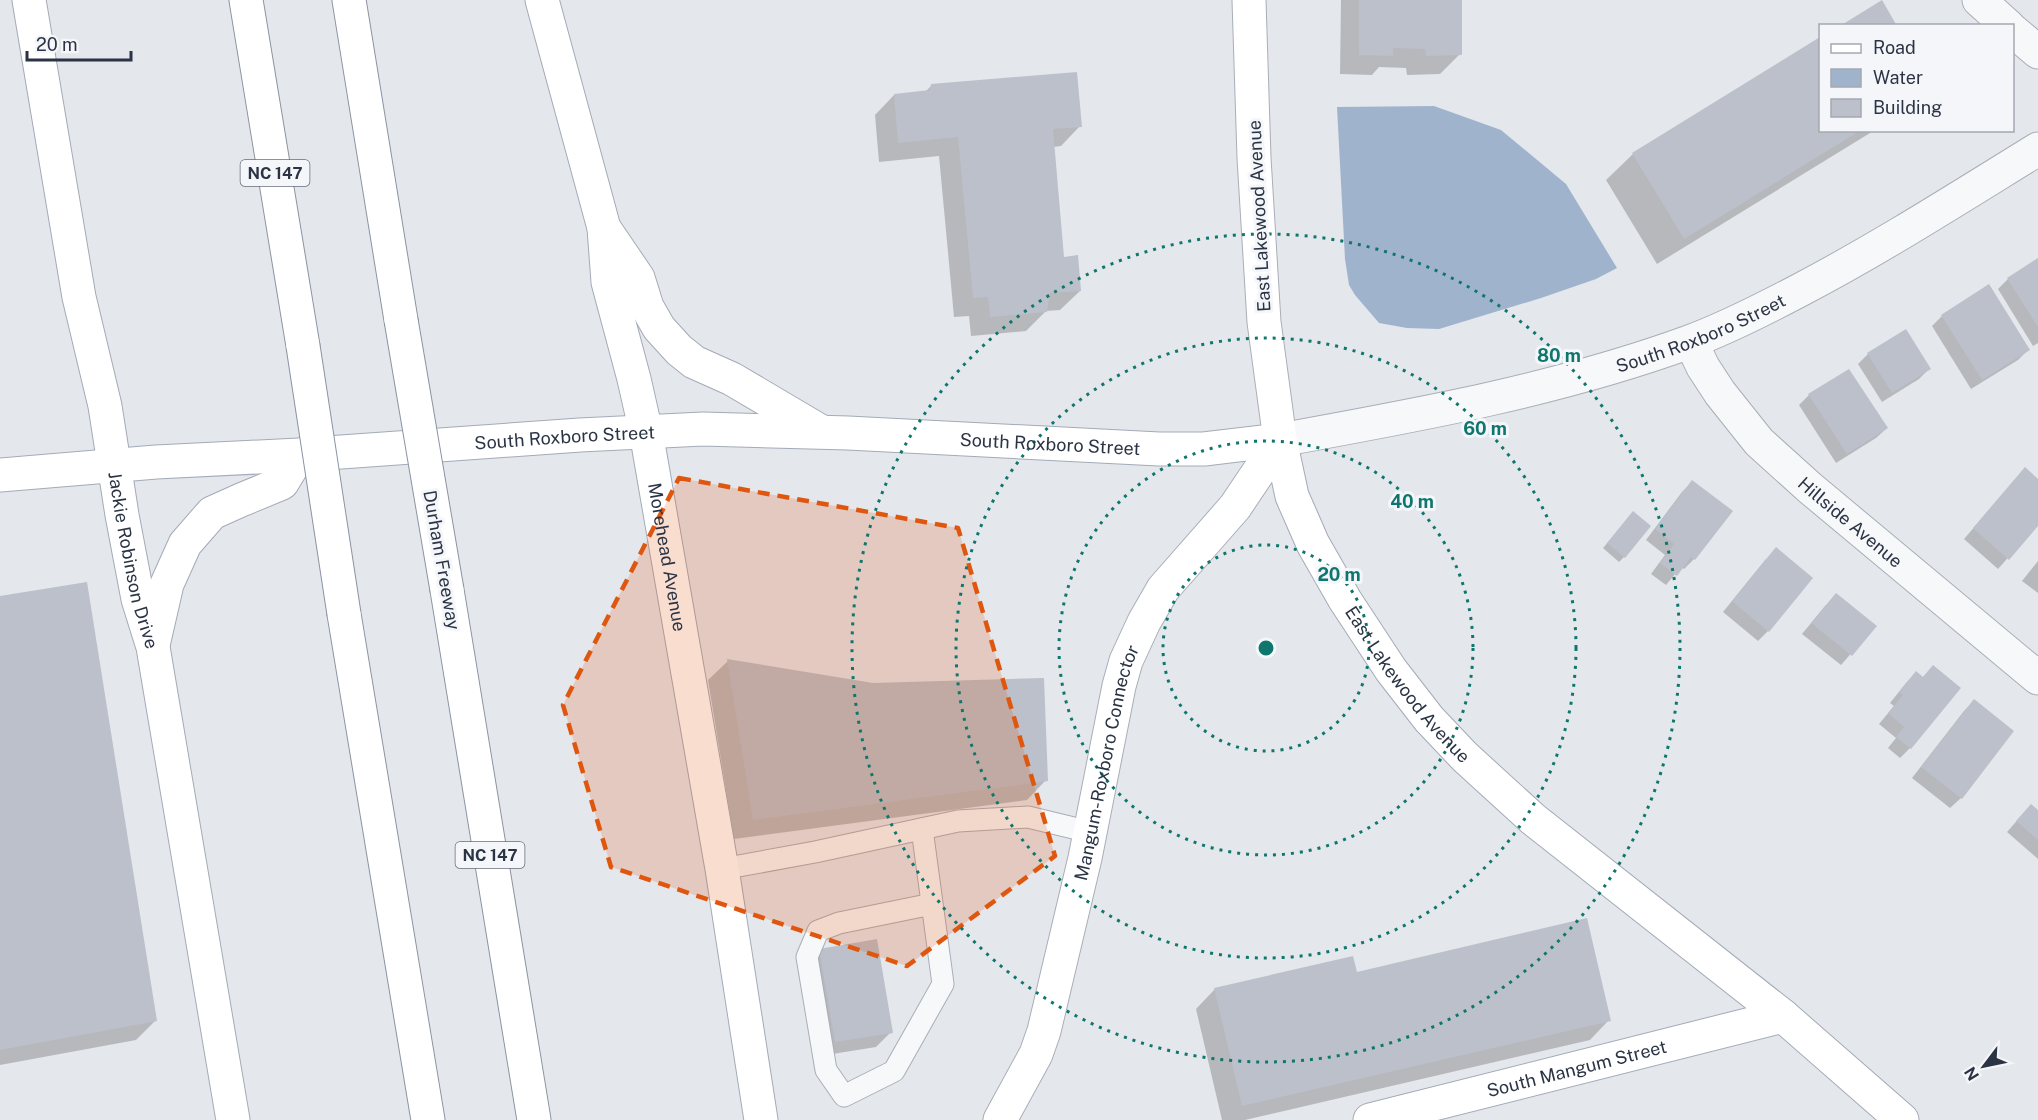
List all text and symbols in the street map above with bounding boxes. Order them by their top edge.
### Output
scale bar [27,24,130,62]
legend [1819,24,2014,132]
text: 20 m [36,34,78,55]
text: Road [1873,37,1916,58]
text: Water [1873,67,1923,88]
text: Building [1873,97,1942,118]
street label: East Lakewood Avenue [1243,120,1275,312]
road number: NC 147 [240,160,310,186]
street label: South Roxboro Street [1613,289,1789,376]
text: 80 m [1537,345,1581,366]
text: 60 m [1463,418,1507,439]
street label: South Roxboro Street [474,421,655,453]
street label: South Roxboro Street [959,428,1141,459]
street label: Jackie Robinson Drive [105,470,163,651]
street label: Hillside Avenue [1794,472,1907,571]
street label: Morehead Avenue [644,481,691,633]
street label: Durham Freeway [419,489,465,632]
text: 40 m [1390,491,1434,512]
text: 20 m [1317,564,1361,585]
street label: East Lakewood Avenue [1341,602,1475,767]
centre of rings [1256,638,1276,658]
street label: Mangum-Roxboro Connector [1070,641,1143,883]
road number: NC 147 [456,842,524,868]
street label: South Mangum Street [1484,1035,1669,1101]
north arrow [1954,1036,2014,1096]
text: N [1960,1063,1983,1084]

